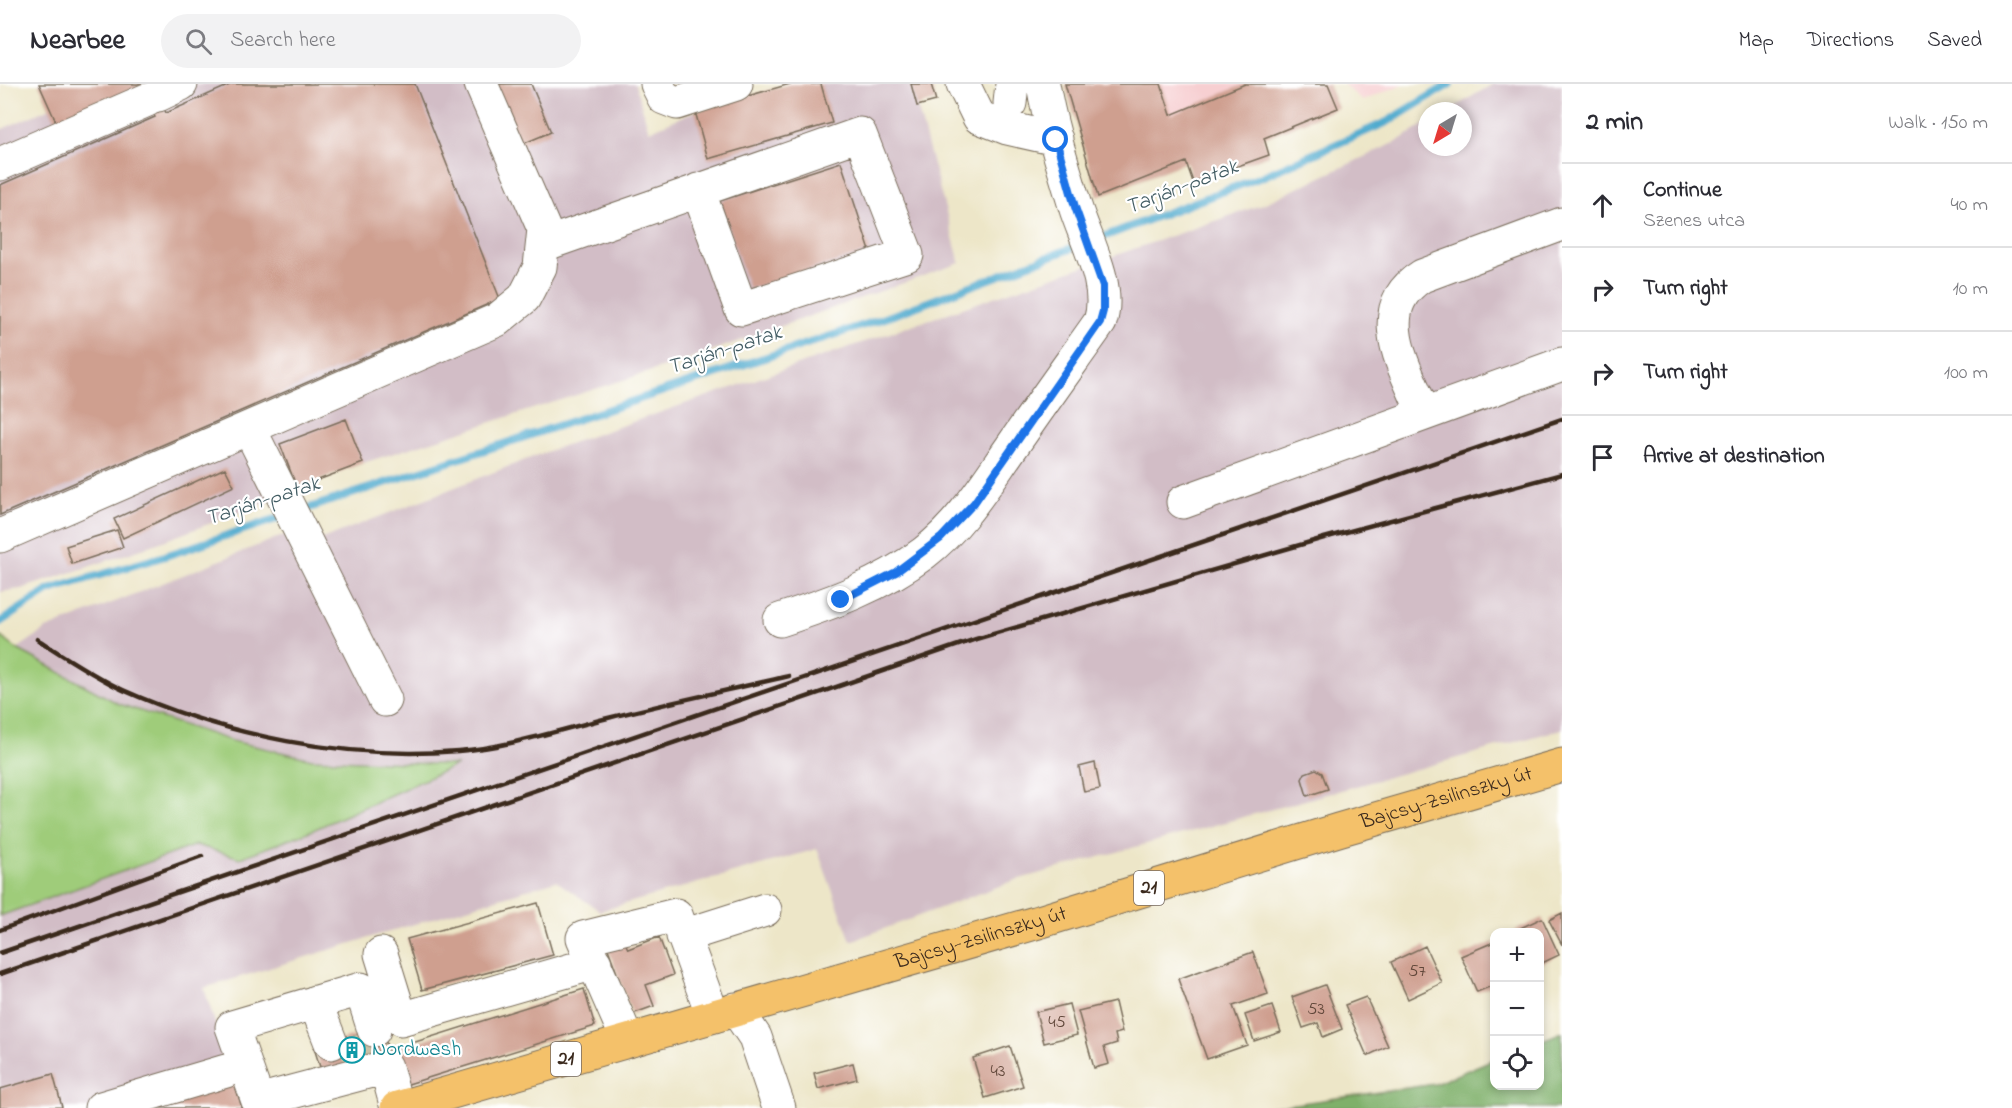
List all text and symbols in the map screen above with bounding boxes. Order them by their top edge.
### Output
search box [161,14,581,68]
text: Nearbee [30,21,125,62]
icon: search [182,25,215,58]
text: Search here [230,25,336,57]
text: Map [1738,26,1774,56]
text: Directions [1807,26,1894,56]
text: Saved [1927,26,1982,56]
north arrow [1418,102,1472,156]
text: 2 min [1586,104,1643,142]
text: Walk · 150 m [1888,109,1988,138]
route start [1042,126,1068,152]
water label: Tarján-patak [1121,151,1244,224]
text: Continue [1643,175,1722,207]
icon: ahead [1586,189,1619,222]
text: 40 m [1951,191,1988,220]
text: Szenes utca [1643,207,1745,236]
icon: right [1586,273,1619,306]
text: Turn right [1643,273,1728,305]
text: 10 m [1952,275,1988,304]
water label: Tarján-patak [664,317,788,385]
icon: right [1586,357,1619,390]
text: Turn right [1643,357,1728,389]
text: 100 m [1944,359,1988,388]
icon: arrive [1586,441,1619,474]
text: Arrive at destination [1643,441,1825,473]
water label: Tarján-patak [202,468,326,536]
route end [827,586,853,612]
street label: Bajcsy-Zsilinszky út [1356,759,1536,838]
road number: 21 [1134,871,1164,905]
street label: Bajcsy-Zsilinszky út [890,899,1071,978]
map controls [1490,928,1544,1090]
button: + [1490,928,1544,982]
house number: 57 [1408,959,1426,985]
button: − [1490,982,1544,1036]
house number: 53 [1307,997,1325,1023]
house number: 45 [1048,1010,1066,1036]
building icon: Nordwash [337,1035,367,1065]
place label: Nordwash [372,1035,461,1065]
button: locate [1490,1036,1544,1090]
road number: 21 [551,1042,581,1076]
house number: 43 [991,1059,1005,1085]

